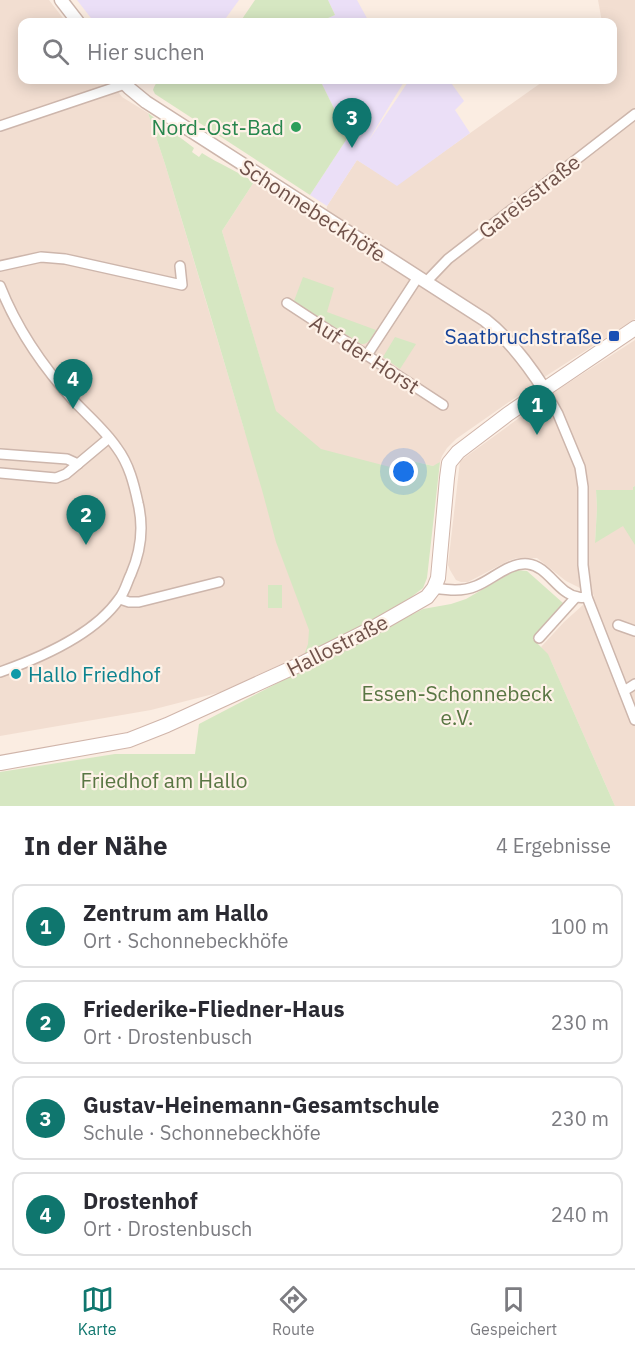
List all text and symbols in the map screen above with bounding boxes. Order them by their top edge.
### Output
search box [18,18,617,84]
icon: search [39,35,72,68]
text: Hier suchen [87,37,205,66]
pin: 3 [332,98,372,148]
place label: Nord-Ost-Bad [152,113,284,141]
marker: Nord-Ost-Bad [289,120,303,134]
street label: Gareisstraße [472,148,586,244]
street label: Schonnebeckhöfe [235,152,391,268]
street label: Auf der Horst [305,308,425,400]
place label: Saatbruchstraße [444,322,602,350]
marker: Saatbruchstraße [607,329,621,343]
pin: 4 [54,360,92,409]
pin: 1 [518,386,556,435]
your location [389,457,418,486]
pin: 2 [66,496,106,545]
street label: Hallostraße [281,607,393,683]
place label: Hallo Friedhof [28,660,161,688]
marker: Hallo Friedhof [9,667,23,681]
park label: Essen-Schonnebeck e.V. [361,679,553,731]
park label: Friedhof am Hallo [81,766,247,794]
text: In der Nähe [24,828,168,862]
text: 4 Ergebnisse [496,832,611,859]
text: Zentrum am Hallo [83,898,268,927]
text: 1 [40,913,52,940]
text: 100 m [551,913,609,940]
text: Ort · Schonnebeckhöfe [83,927,289,954]
text: Friederike-Fliedner-Haus [83,994,345,1023]
text: 2 [40,1009,52,1036]
text: 230 m [551,1009,609,1036]
text: Ort · Drostenbusch [83,1023,252,1050]
text: Gustav-Heinemann-Gesamtschule [83,1090,439,1119]
text: 3 [40,1105,52,1132]
text: 230 m [551,1105,609,1132]
text: Schule · Schonnebeckhöfe [83,1119,321,1146]
text: Drostenhof [83,1186,198,1215]
text: 4 [40,1201,52,1228]
text: 240 m [551,1201,609,1228]
text: Ort · Drostenbusch [83,1215,252,1242]
tab: Karte [78,1283,117,1339]
tab: Route [272,1283,314,1339]
tab: Gespeichert [470,1283,557,1339]

